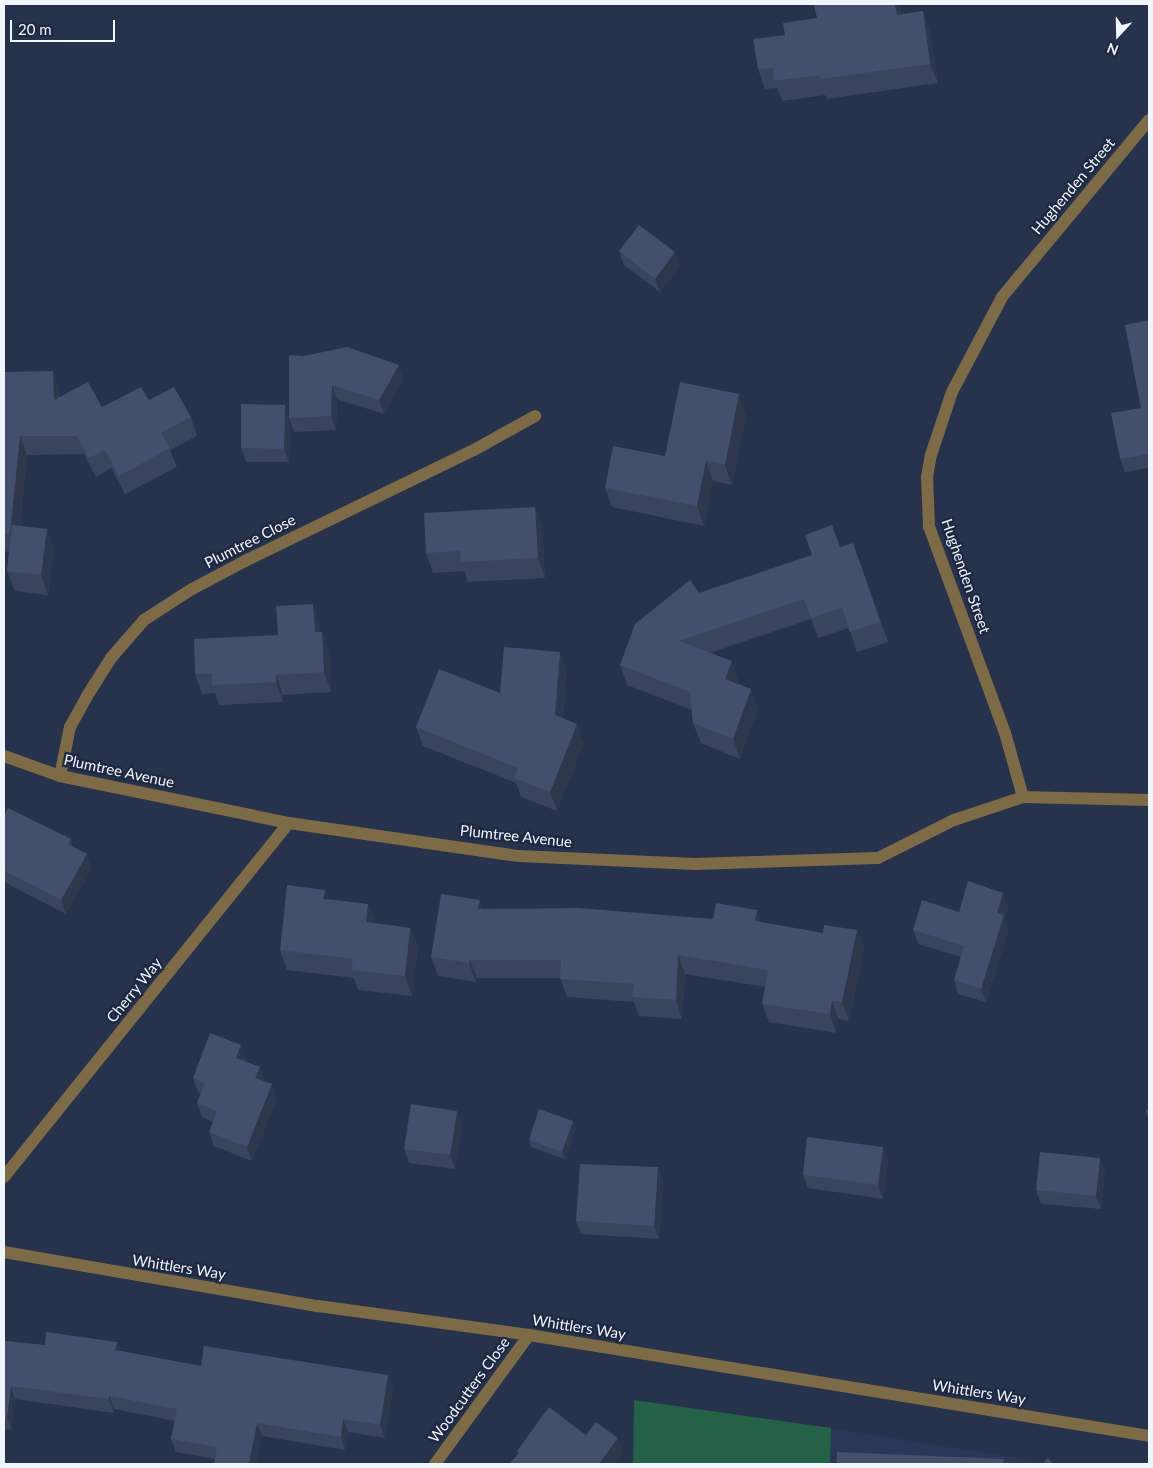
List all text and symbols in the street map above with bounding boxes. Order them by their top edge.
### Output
scale bar [12,10,118,42]
north arrow [1093,10,1143,60]
text: 20 m [18,20,52,38]
text: N [1104,40,1121,59]
street label: Hughenden Street [1027,134,1119,238]
street label: Plumtree Close [201,510,299,572]
street label: Hughenden Street [938,516,994,636]
street label: Plumtree Avenue [62,750,176,792]
street label: Plumtree Avenue [459,821,573,851]
street label: Cherry Way [102,954,166,1026]
street label: Whittlers Way [131,1251,227,1283]
street label: Whittlers Way [531,1311,627,1343]
street label: Woodcutters Close [425,1334,513,1446]
street label: Whittlers Way [931,1376,1027,1408]

